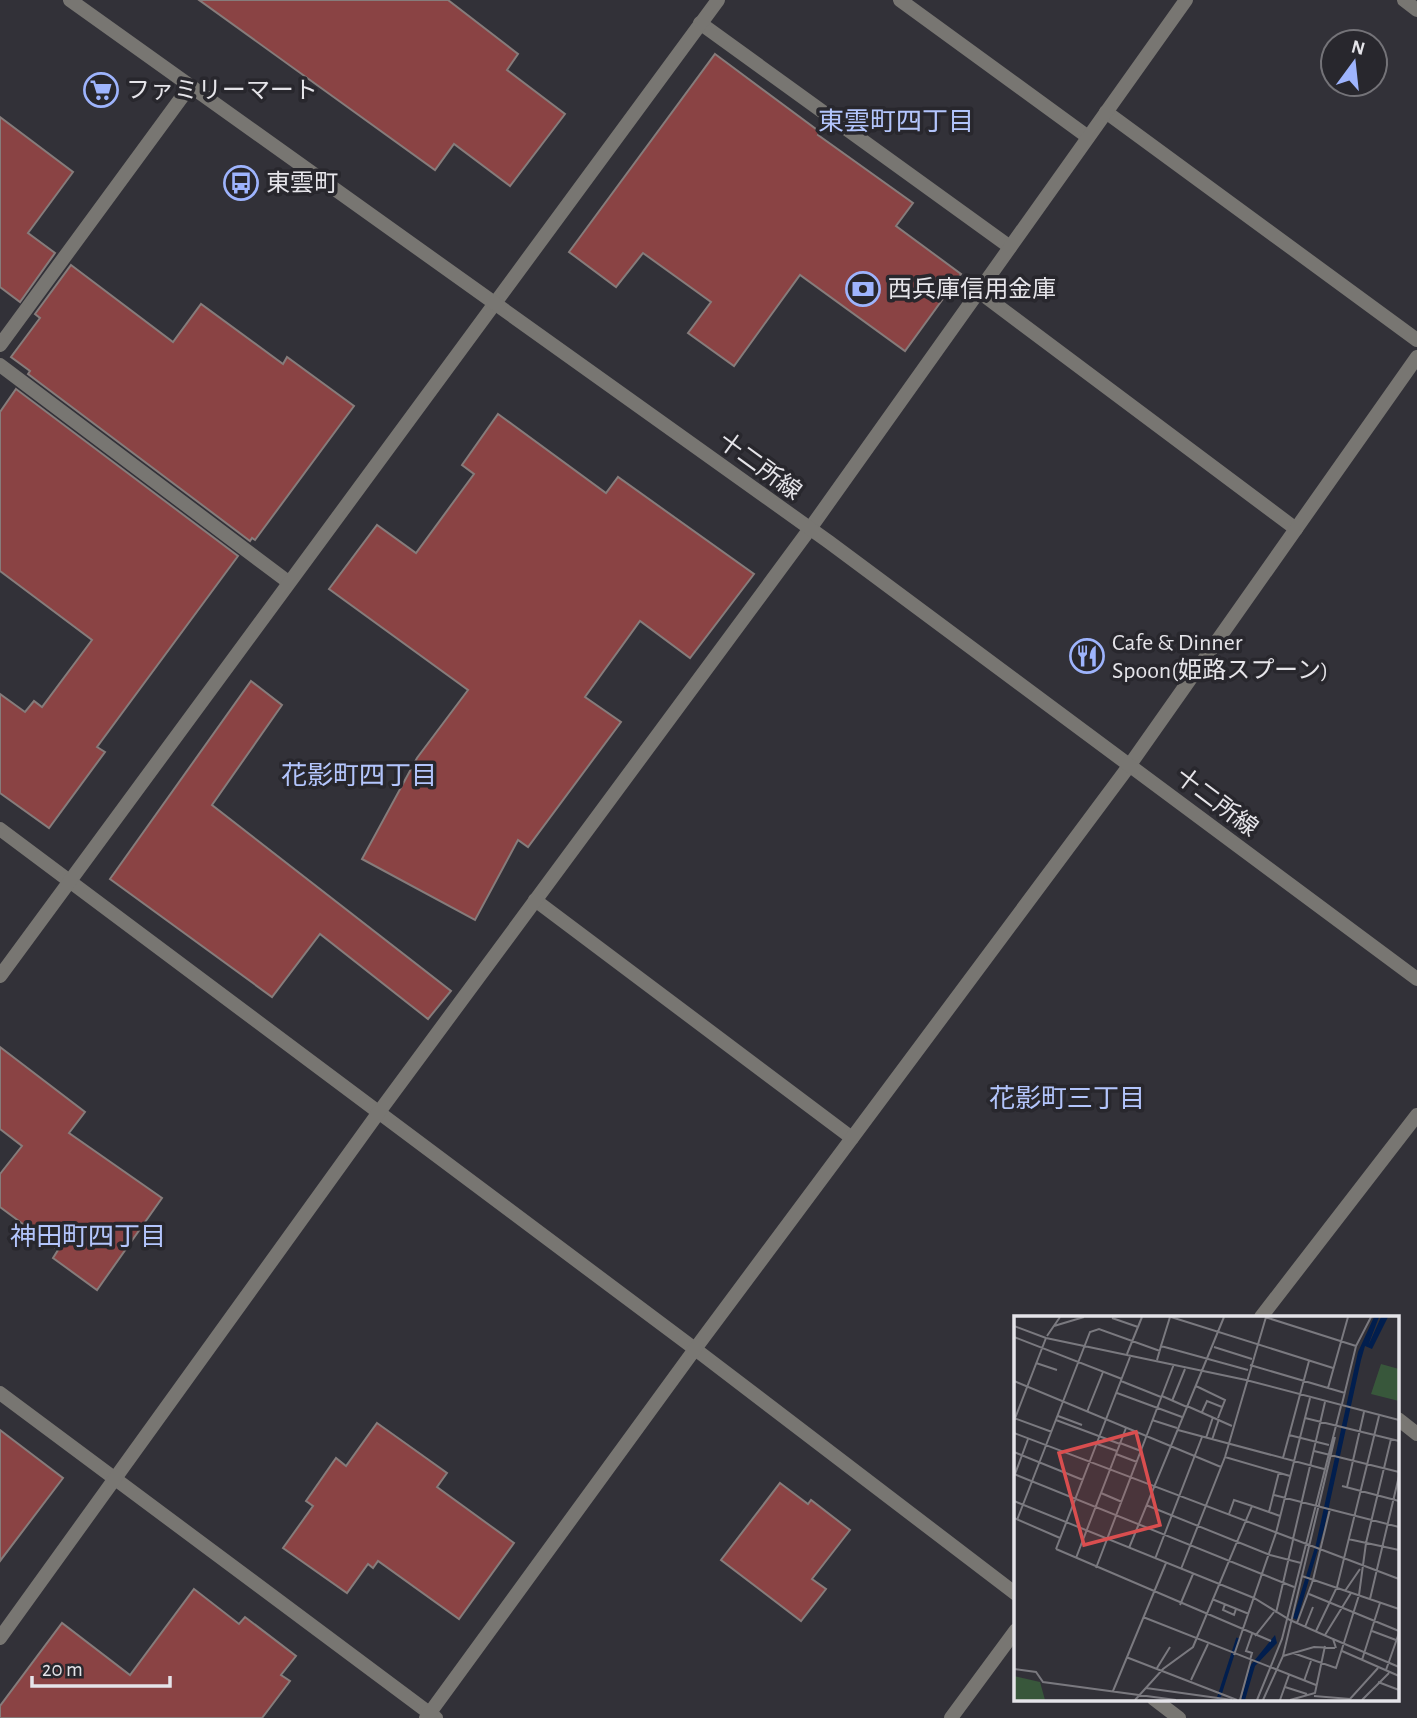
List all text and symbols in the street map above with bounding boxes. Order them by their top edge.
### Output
north arrow [1319,28,1389,98]
text: N [1349,37,1367,59]
supermarket icon: ファミリーマート [82,71,120,109]
place label: ファミリーマート [126,79,318,103]
district label: 東雲町四丁目 [818,108,974,135]
bus stop icon: 東雲町 [222,164,260,202]
place label: 東雲町 [266,170,338,196]
bank icon: 西兵庫信用金庫 [844,270,882,308]
place label: 西兵庫信用金庫 [888,276,1056,302]
street label: 十二所線 [714,427,806,505]
place label: Cafe & Dinner Spoon(姫路スプーン) [1112,631,1328,683]
restaurant icon: Cafe & Dinner Spoon(姫路スプーン) [1068,637,1106,675]
district label: 花影町四丁目 [281,761,437,789]
street label: 十二所線 [1171,763,1263,841]
district label: 花影町三丁目 [989,1084,1145,1112]
district label: 神田町四丁目 [10,1223,166,1250]
inset map [1014,1316,1400,1700]
scale bar [32,1644,170,1688]
text: 20 m [42,1659,83,1680]

